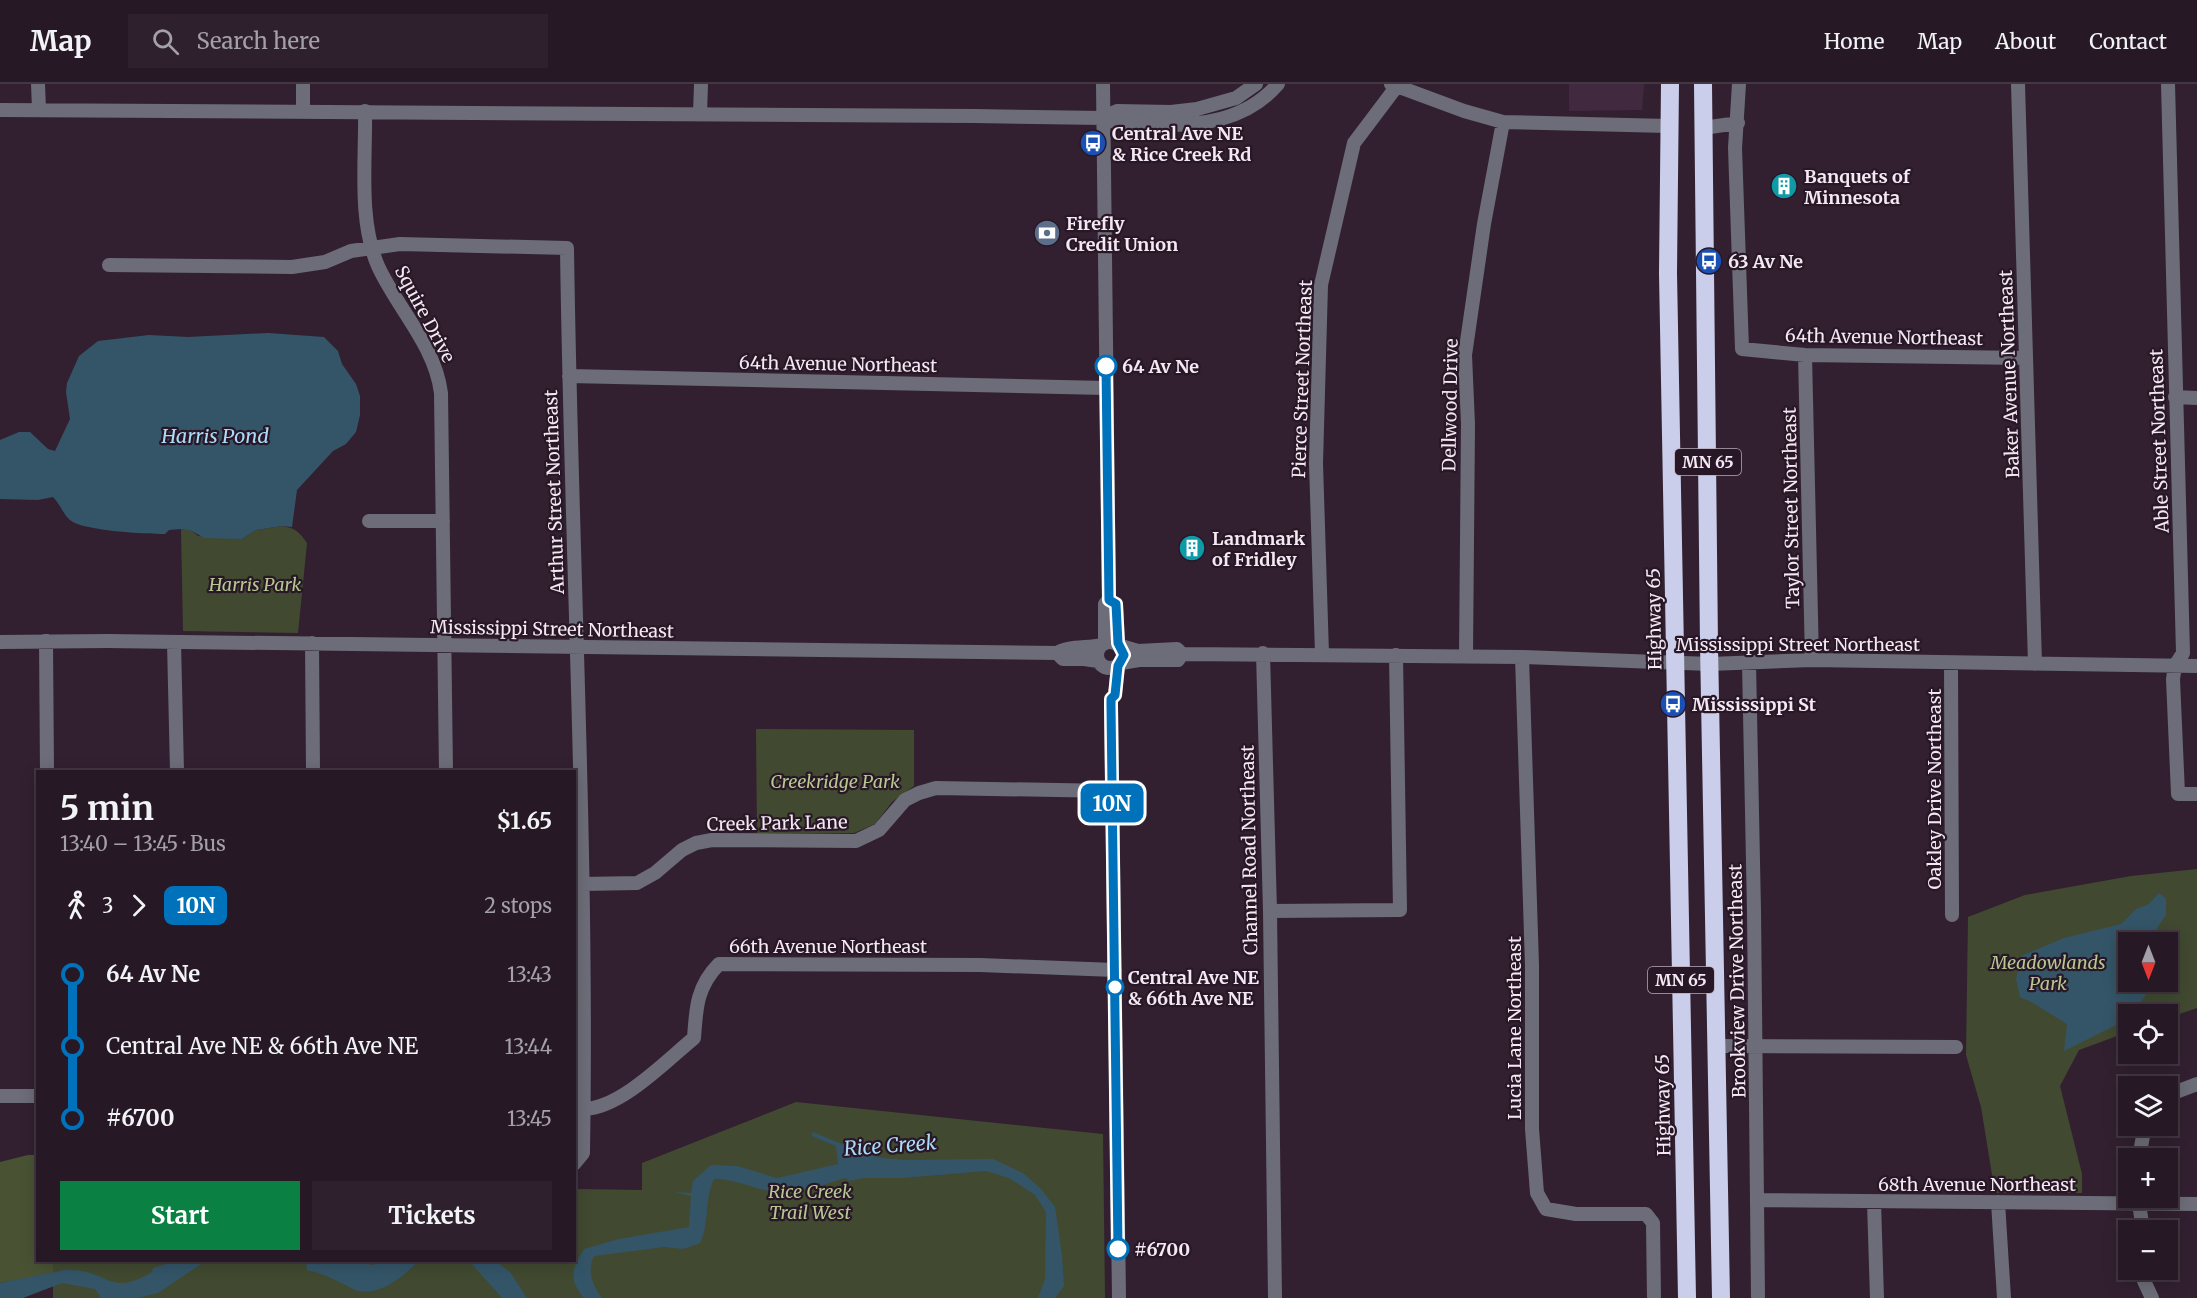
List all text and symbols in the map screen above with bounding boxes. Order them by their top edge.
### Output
search box [128,14,548,68]
text: Map [30,23,92,59]
icon: search [149,25,182,58]
text: Search here [197,27,320,55]
text: Home [1824,28,1884,55]
text: Map [1917,28,1962,55]
text: About [1995,28,2056,55]
text: Contact [2089,28,2167,55]
place label: Central Ave NE & Rice Creek Rd [1112,122,1251,166]
bus stop icon: Central Ave NE & Rice Creek Rd [1078,128,1108,158]
place label: Banquets of Minnesota [1804,165,1911,209]
building icon: Banquets of Minnesota [1769,171,1799,201]
place label: Firefly Credit Union [1066,212,1178,256]
bank icon: Firefly Credit Union [1032,218,1062,248]
bus stop icon: 63 Av Ne [1694,246,1724,276]
place label: 63 Av Ne [1728,250,1803,273]
street label: Squire Drive [390,262,460,366]
street label: Baker Avenue Northeast [1994,269,2024,479]
street label: Pierce Street Northeast [1287,279,1317,479]
street label: 64th Avenue Northeast [1785,324,1983,350]
street label: Dellwood Drive [1437,338,1463,472]
street label: Able Street Northeast [2144,349,2174,534]
street label: 64th Avenue Northeast [739,351,937,377]
marker: 64 Av Ne [1095,355,1117,377]
place label: 64 Av Ne [1122,355,1199,378]
street label: Arthur Street Northeast [539,389,569,596]
street label: Taylor Street Northeast [1778,407,1804,609]
water label: Harris Pond [160,423,269,448]
road number: MN 65 [1675,449,1741,475]
place label: Landmark of Fridley [1212,527,1305,571]
building icon: Landmark of Fridley [1177,533,1207,563]
street label: Highway 65 [1642,568,1666,670]
park label: Harris Park [208,573,301,596]
street label: Mississippi Street Northeast [430,615,674,643]
street label: Mississippi Street Northeast [1676,633,1920,656]
bus stop icon: Mississippi St [1658,689,1688,719]
street label: Oakley Drive Northeast [1923,689,1946,889]
place label: Mississippi St [1692,693,1817,716]
street label: Channel Road Northeast [1236,745,1262,955]
park label: Creekridge Park [770,770,900,793]
line badge: 10N [1078,784,1146,822]
text: 5 min [60,788,154,829]
text: 10N [1093,790,1131,817]
text: $1.65 [496,807,552,835]
street label: Creek Park Lane [706,810,848,836]
text: 13:40 – 13:45 · Bus [60,831,226,856]
street label: Brookview Drive Northeast [1723,864,1751,1098]
icon: walk [60,889,93,922]
icon: forward [122,889,155,922]
text: 10N [176,892,215,919]
text: 3 [102,893,113,918]
text: 2 stops [484,893,552,918]
north arrow [2118,932,2178,992]
map controls [2118,932,2178,1280]
street label: 66th Avenue Northeast [729,935,927,958]
street label: Lucia Lane Northeast [1503,936,1526,1120]
park label: Meadowlands Park [1989,951,2106,995]
text: 64 Av Ne [106,960,200,988]
text: 13:43 [507,962,552,987]
place label: Central Ave NE & 66th Ave NE [1128,966,1259,1010]
road number: MN 65 [1648,967,1714,993]
marker: Central Ave NE & 66th Ave NE [1106,978,1124,996]
button: locate [2118,1004,2178,1064]
text: Central Ave NE & 66th Ave NE [106,1032,418,1060]
text: 13:44 [505,1034,552,1059]
street label: Highway 65 [1651,1054,1675,1156]
button: layers [2118,1076,2178,1136]
text: #6700 [106,1104,175,1132]
text: 13:45 [507,1106,552,1131]
water label: Rice Creek [843,1129,937,1161]
button: + [2118,1148,2178,1208]
street label: 68th Avenue Northeast [1878,1173,2076,1196]
park label: Rice Creek Trail West [768,1180,852,1224]
button: Start [60,1181,300,1250]
button: Tickets [312,1181,552,1250]
button: − [2118,1220,2178,1280]
marker: #6700 [1107,1238,1129,1260]
place label: #6700 [1134,1238,1190,1261]

